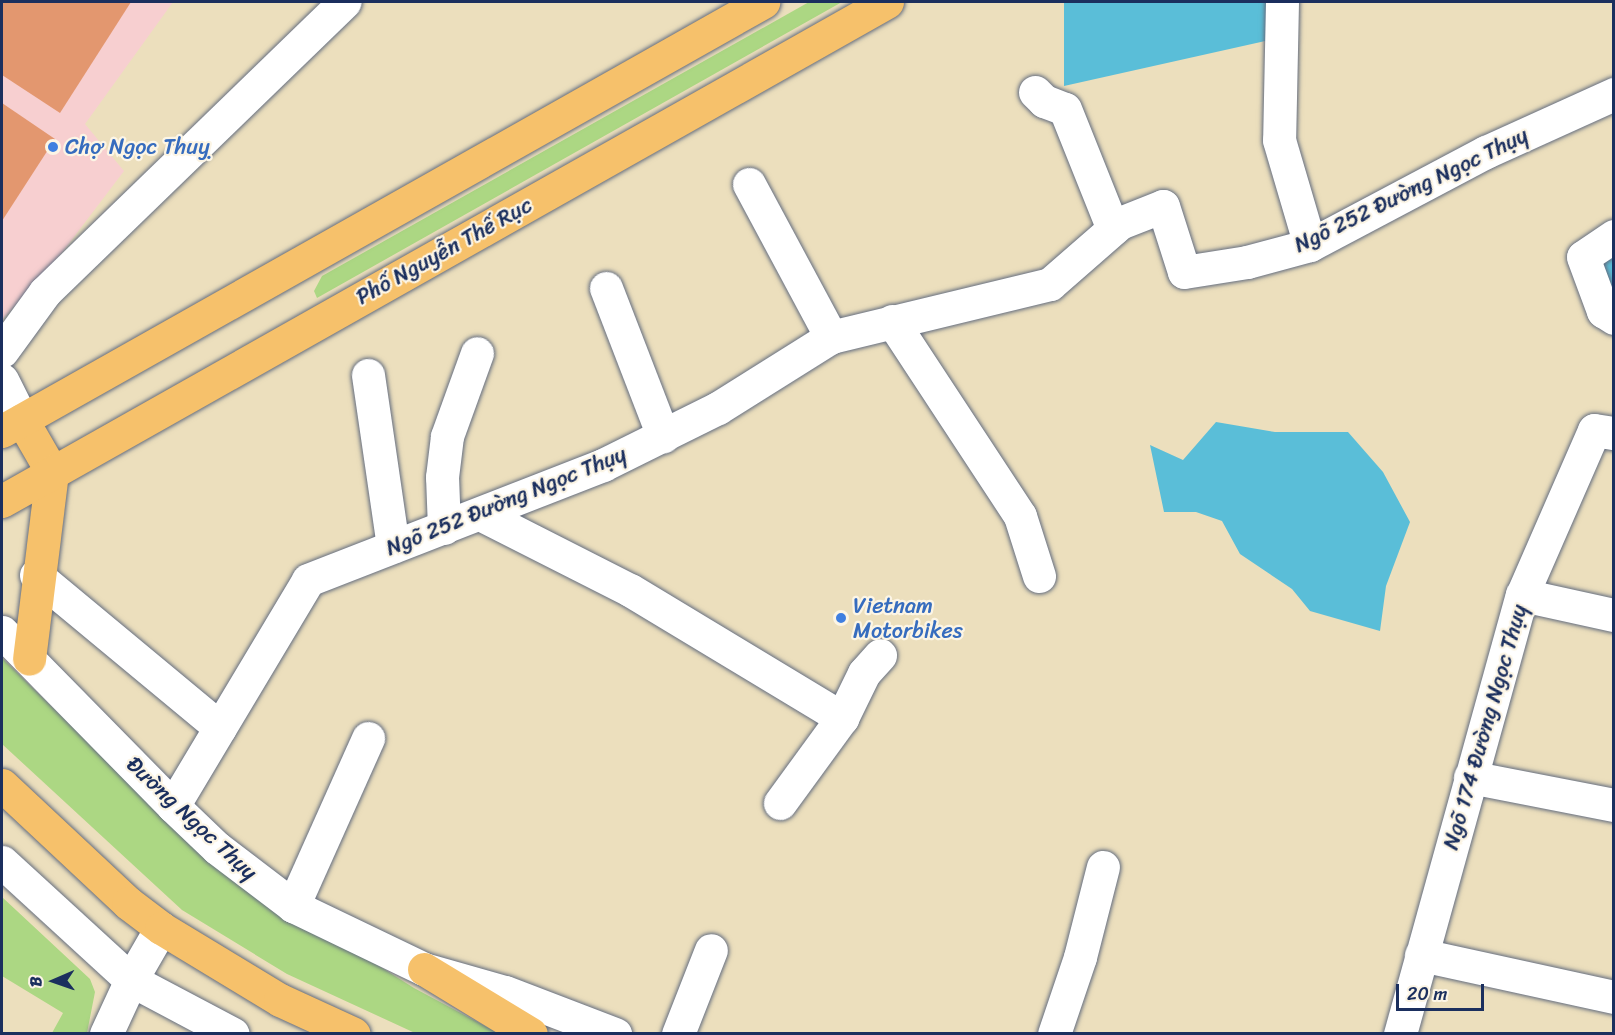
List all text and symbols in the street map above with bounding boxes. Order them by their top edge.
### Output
street label: Ngõ 252 Đường Ngọc Thụy [1289,122,1533,258]
place label: Chợ Ngọc Thuỵ [65,134,210,160]
marker: Chợ Ngọc Thuỵ [46,140,60,154]
street label: Phố Nguyễn Thế Rục [351,192,537,310]
street label: Ngõ 252 Đường Ngọc Thụy [382,441,630,561]
place label: Vietnam Motorbikes [853,592,963,644]
street label: Ngõ 174 Đường Ngọc Thụy [1437,601,1533,853]
marker: Vietnam Motorbikes [834,611,848,625]
street label: Đường Ngọc Thụy [121,750,263,886]
north arrow [24,951,84,1011]
scale bar [1399,972,1488,1010]
text: B [21,976,50,987]
text: 20 m [1407,978,1447,1010]

